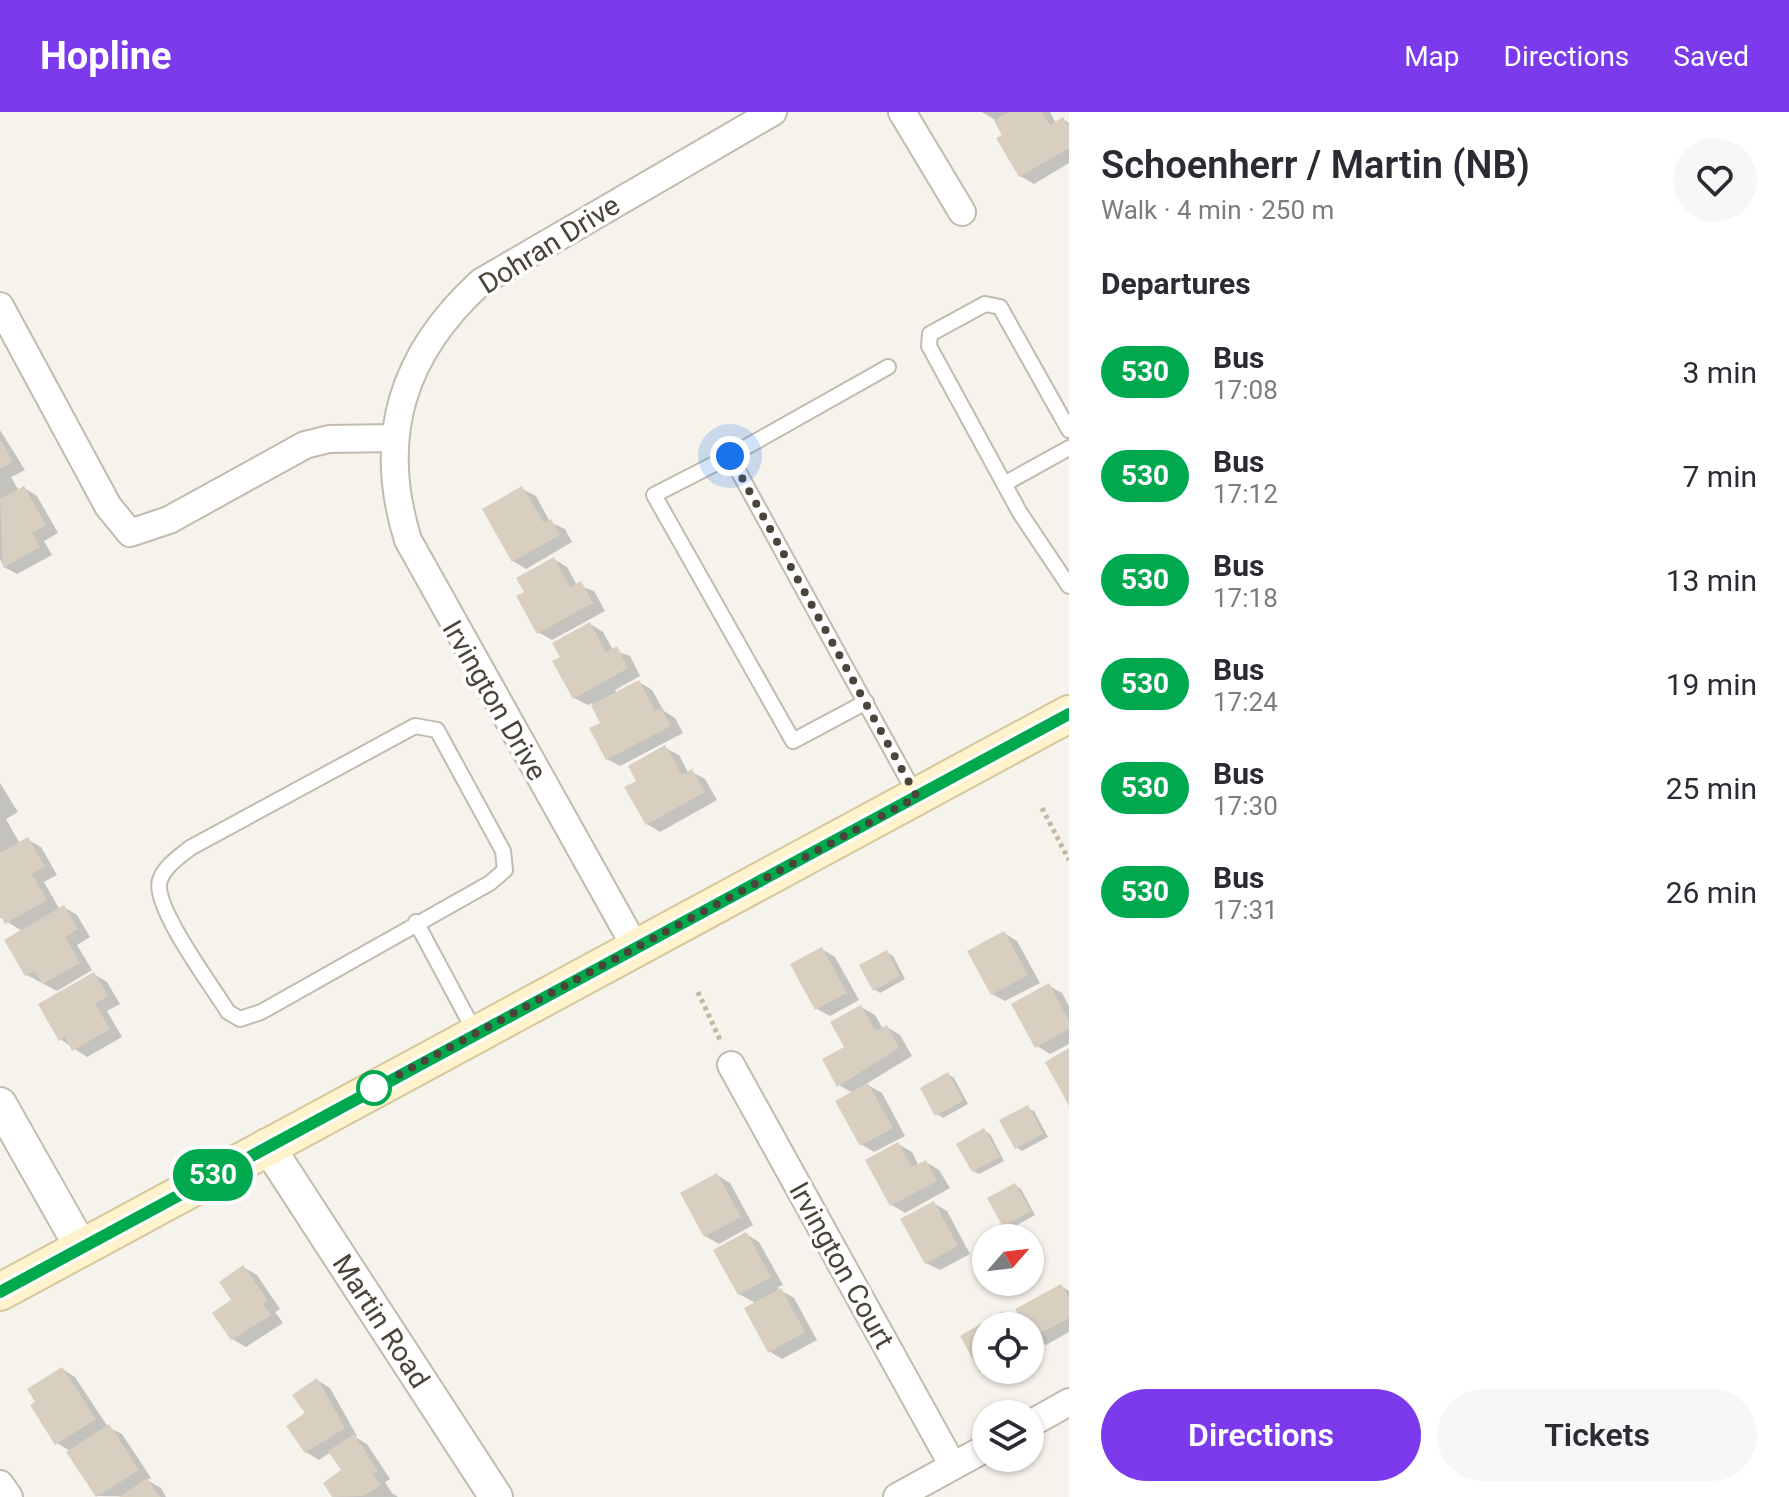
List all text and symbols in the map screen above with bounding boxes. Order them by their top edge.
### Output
text: Hopline [40,34,172,78]
text: Map [1404,40,1460,73]
text: Directions [1504,40,1629,73]
text: Saved [1673,40,1749,73]
button: heart [1673,138,1757,222]
text: Schoenherr / Martin (NB) [1101,143,1530,187]
street label: Dohran Drive [473,188,626,301]
text: Walk · 4 min · 250 m [1101,195,1334,225]
text: Departures [1101,266,1251,301]
text: Bus [1213,340,1264,375]
text: 530 [1121,355,1169,388]
text: 3 min [1683,355,1757,390]
text: 17:08 [1213,375,1278,405]
your location [710,436,750,476]
text: Bus [1213,444,1264,479]
text: 530 [1121,459,1169,492]
text: 7 min [1683,459,1757,494]
text: 17:12 [1213,479,1278,509]
text: Bus [1213,548,1264,583]
text: 530 [1121,563,1169,596]
text: 13 min [1666,563,1757,598]
text: 17:18 [1213,583,1278,613]
street label: Irvington Drive [436,614,554,786]
text: Bus [1213,652,1264,687]
text: 530 [1121,667,1169,700]
text: 19 min [1666,667,1757,702]
text: 17:24 [1213,687,1278,717]
text: Bus [1213,756,1264,791]
text: 530 [1121,771,1169,804]
text: 25 min [1666,771,1757,806]
text: 17:30 [1213,791,1278,821]
text: Bus [1213,860,1264,895]
text: 530 [1121,875,1169,908]
text: 26 min [1666,875,1757,910]
text: 17:31 [1213,895,1278,925]
unlabelled marker [357,1071,391,1105]
line badge: 530 [167,1149,259,1201]
text: 530 [189,1158,237,1191]
street label: Irvington Court [782,1176,901,1354]
north arrow [972,1224,1044,1296]
map controls [972,1224,1044,1472]
street label: Martin Road [326,1248,437,1394]
button: locate [972,1312,1044,1384]
button: Directions [1101,1389,1421,1481]
button: Tickets [1437,1389,1757,1481]
button: layers [972,1400,1044,1472]

